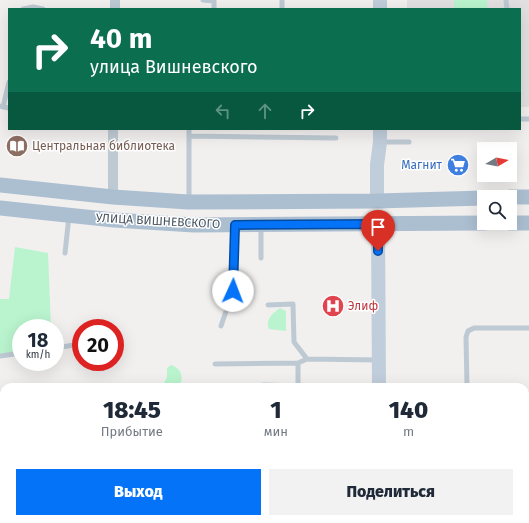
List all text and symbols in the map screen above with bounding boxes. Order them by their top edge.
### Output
text: 40 m [90,22,153,55]
icon: right [24,24,76,76]
text: улица Вишневского [90,56,258,78]
icon: left [212,100,234,122]
icon: ahead [254,100,276,122]
icon: right [296,100,318,122]
library icon: Центральная библиотека [4,133,30,159]
place label: Центральная библиотека [32,139,175,153]
north arrow [477,142,517,182]
map controls [477,142,517,230]
supermarket icon: Магнит [445,152,471,178]
place label: Магнит [401,158,443,172]
button: search [477,190,517,230]
pin [361,210,395,251]
street label: УЛИЦА ВИШНЕВСКОГО [96,211,220,231]
icon: arrive [367,216,389,238]
position arrow [212,270,254,312]
hospital icon: Элиф [320,293,346,319]
place label: Элиф [348,299,378,313]
speed limit sign: 20 [72,319,124,371]
text: 18 [28,328,48,352]
text: km/h [26,349,50,361]
text: 18:45 [103,396,161,424]
text: 1 [270,396,282,424]
text: 140 [389,396,428,424]
text: Прибытие [101,424,163,439]
text: мин [264,424,288,439]
text: m [403,424,414,439]
button: Выход [16,469,261,515]
button: Поделиться [269,469,513,515]

